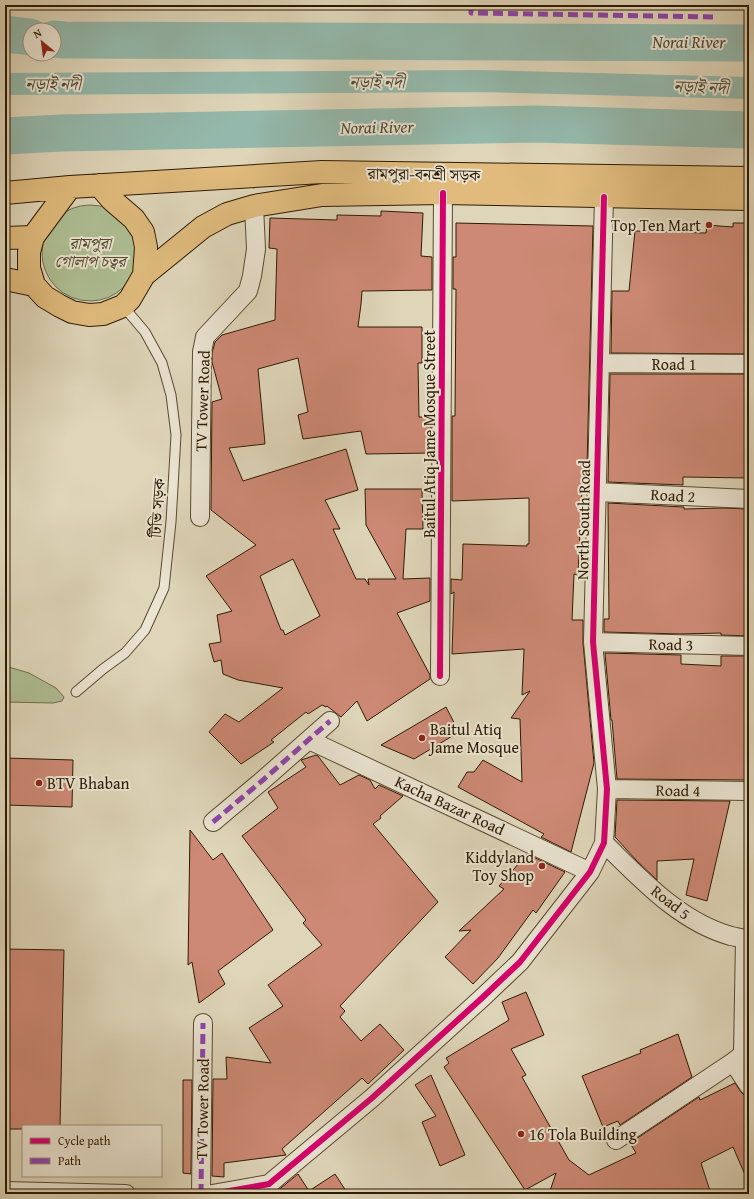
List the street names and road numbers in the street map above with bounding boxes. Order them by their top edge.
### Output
street label: রামপুরা-বনশ্রী সড়ক [366,161,481,187]
street label: Baitul Atiq Jame Mosque Street [417,330,441,538]
street label: TV Tower Road [188,349,216,452]
street label: Road 1 [652,352,696,376]
street label: North South Road [570,460,596,580]
street label: টিভি সড়ক [143,477,171,539]
street label: Road 2 [650,482,696,508]
street label: Road 3 [648,632,694,656]
street label: Kacha Bazar Road [391,769,509,841]
street label: Road 4 [655,778,701,802]
street label: Road 5 [646,879,696,925]
street label: TV Tower Road [189,1058,215,1160]

